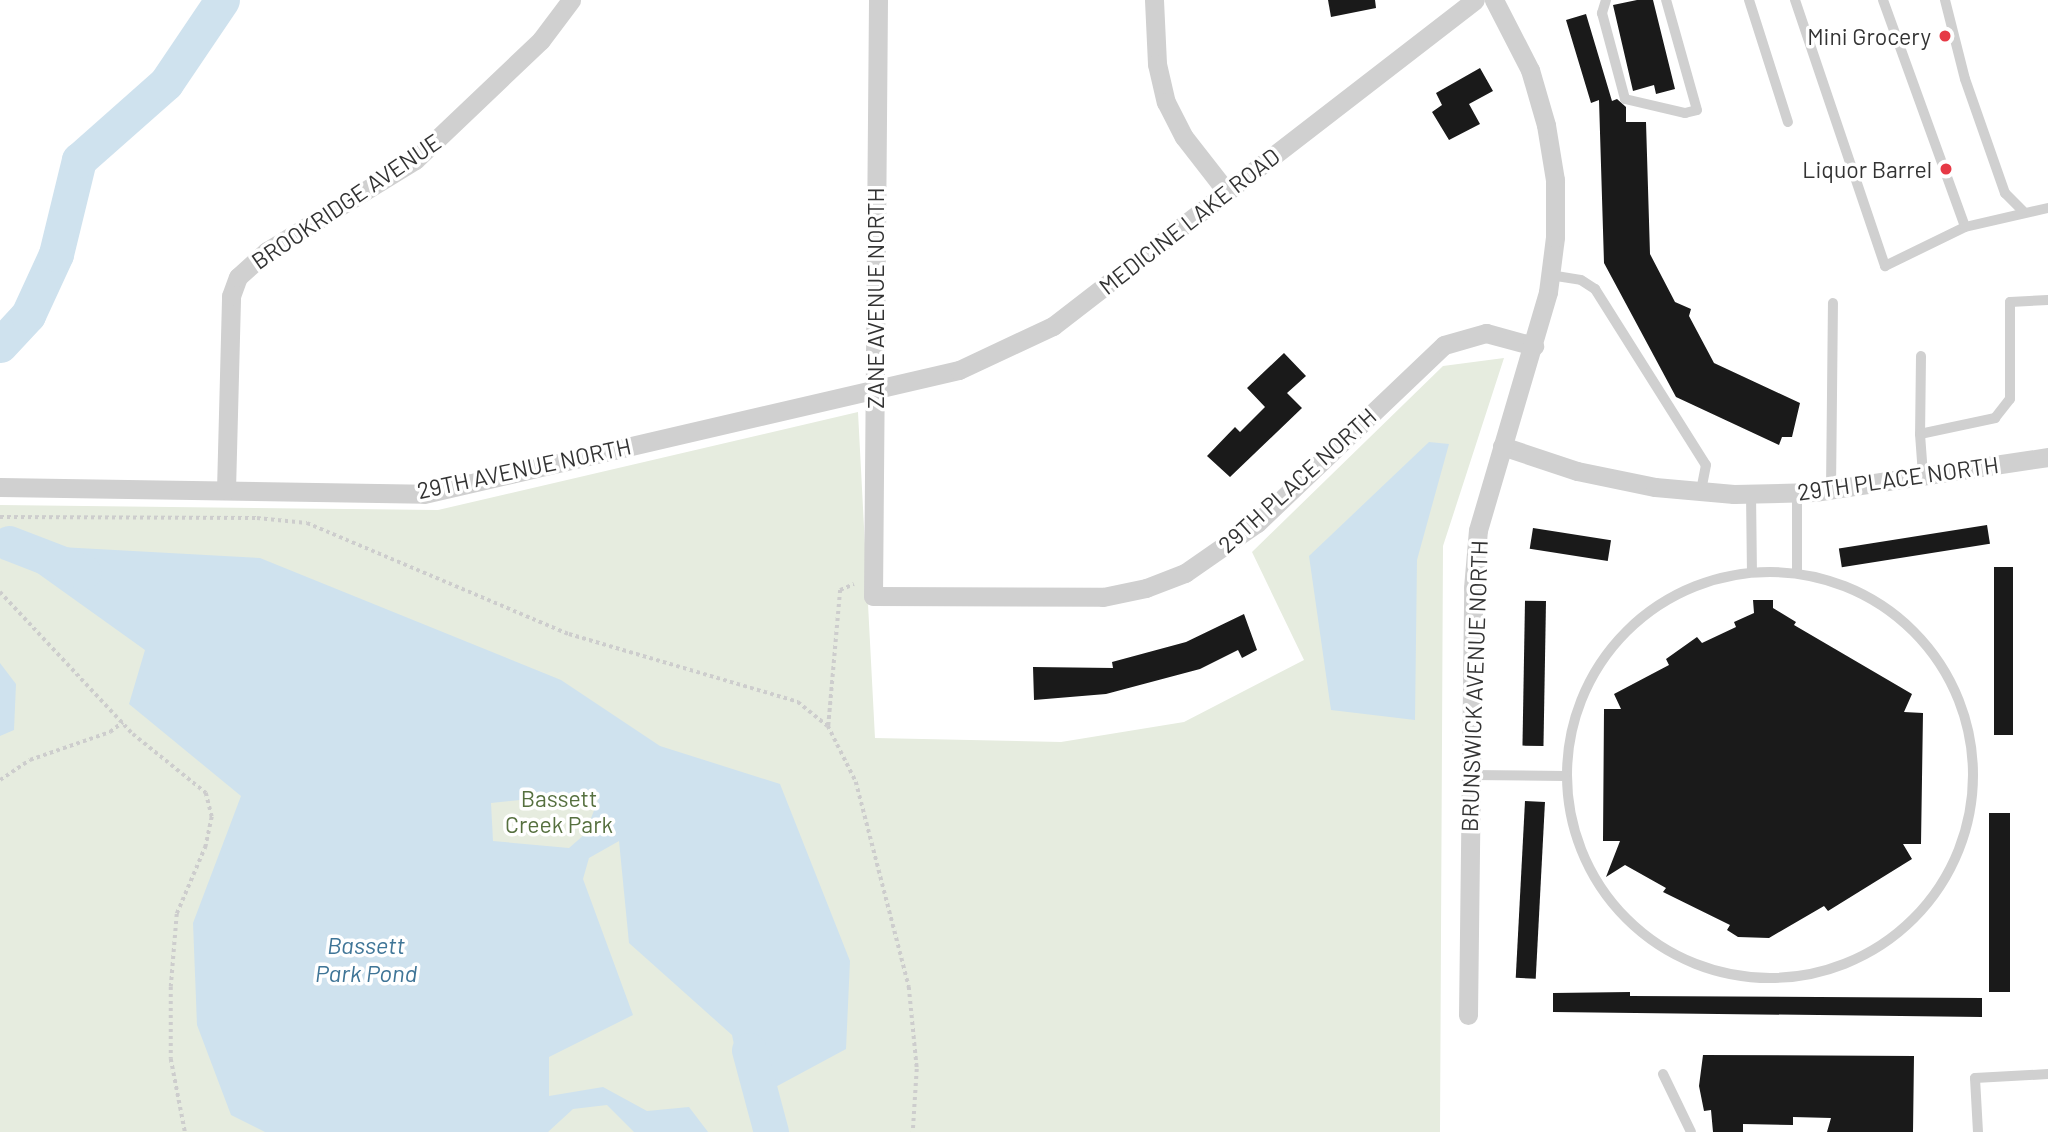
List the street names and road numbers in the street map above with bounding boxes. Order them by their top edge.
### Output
street label: BROOKRIDGE AVENUE [246,127,446,275]
street label: MEDICINE LAKE ROAD [1093,142,1285,300]
street label: ZANE AVENUE NORTH [861,187,889,409]
street label: 29TH PLACE NORTH [1212,402,1382,558]
street label: 29TH AVENUE NORTH [414,432,634,504]
street label: 29TH PLACE NORTH [1796,450,2000,506]
street label: BRUNSWICK AVENUE NORTH [1455,540,1493,832]

